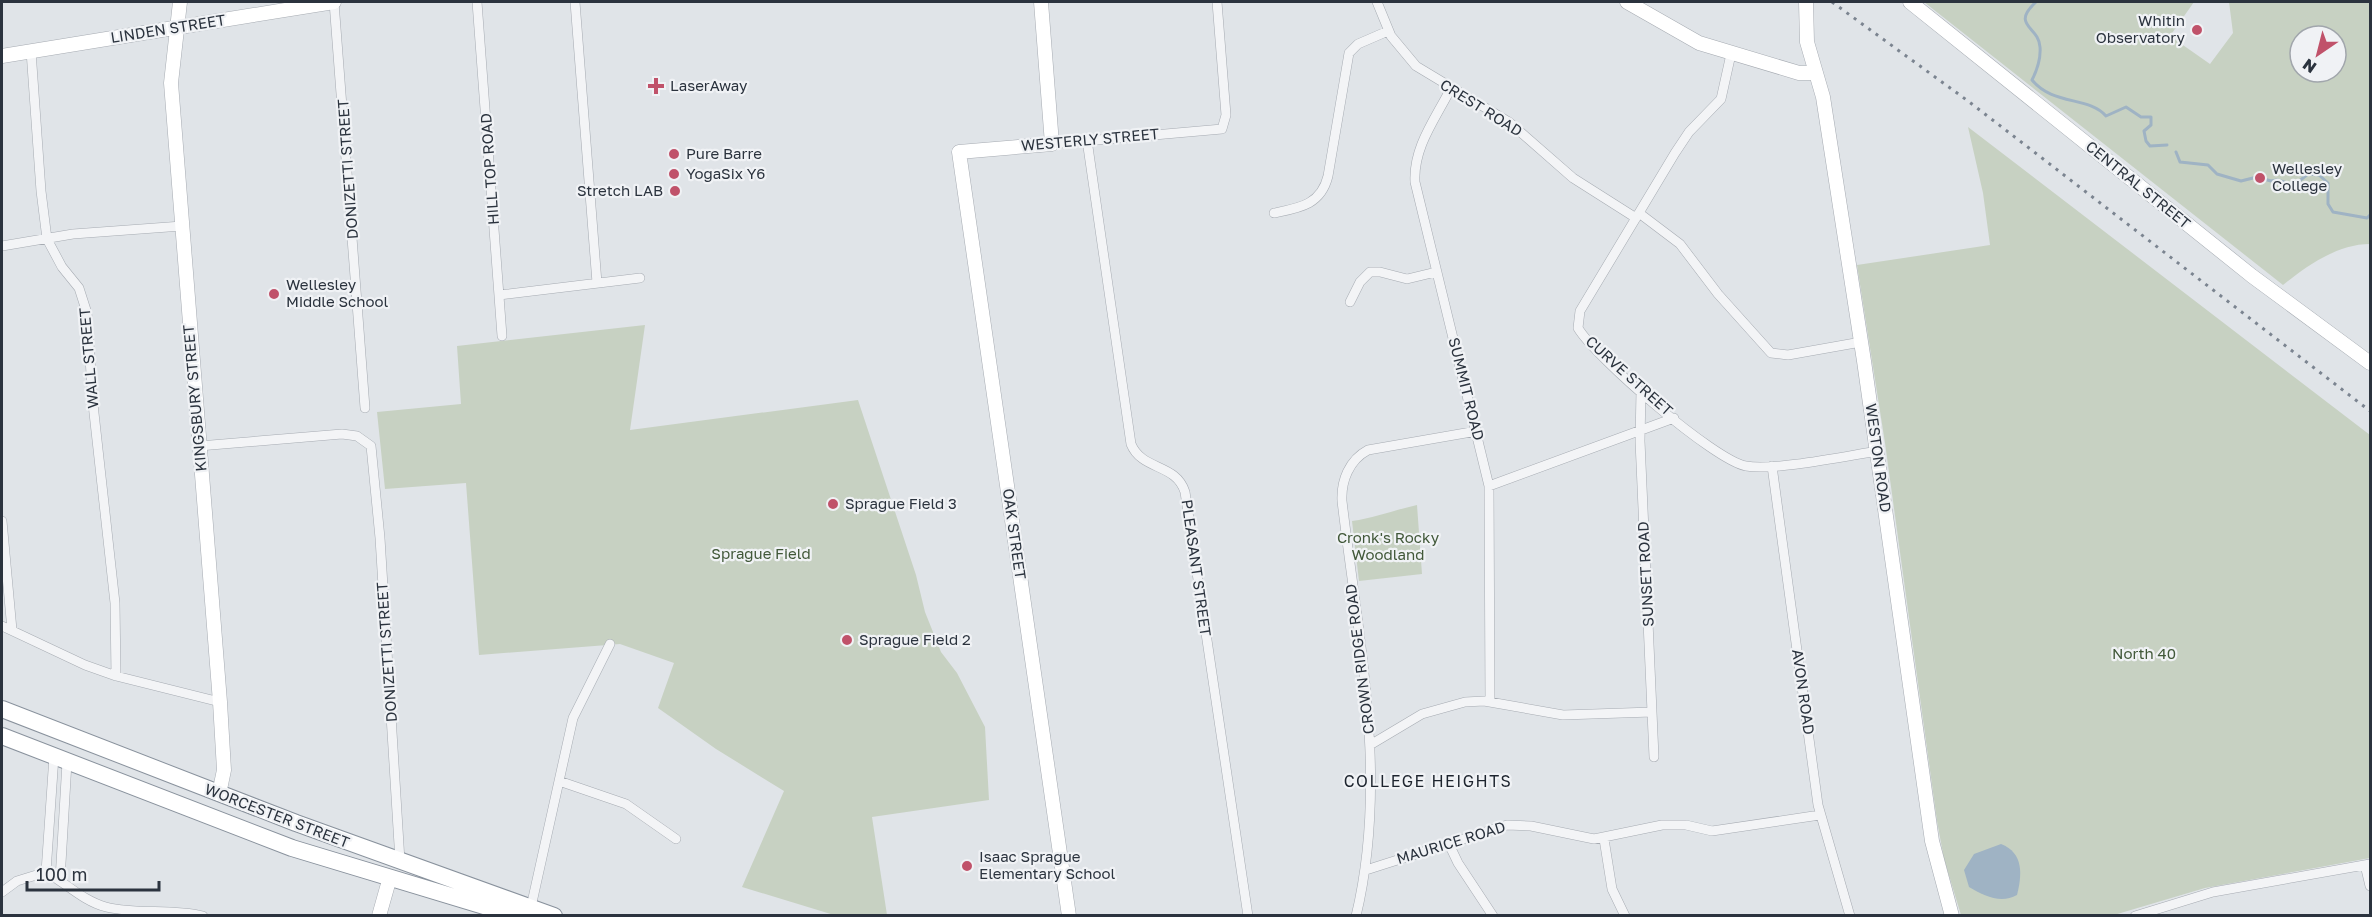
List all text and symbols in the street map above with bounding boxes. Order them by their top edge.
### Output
street label: LINDEN STREET [109,10,227,46]
place label: Whitin Observatory [2096,11,2186,46]
marker: Whitin Observatory [2190,23,2204,37]
north arrow [2288,24,2348,84]
text: N [2299,55,2320,78]
street label: CREST ROAD [1437,75,1526,140]
place label: LaserAway [670,76,748,94]
marker: LaserAway [647,77,665,95]
street label: DONIZETTI STREET [333,98,361,240]
street label: HILL TOP ROAD [476,112,502,226]
street label: WESTERLY STREET [1020,124,1160,154]
street label: CENTRAL STREET [2083,137,2195,232]
place label: Pure Barre [686,144,762,162]
marker: Pure Barre [667,147,681,161]
place label: Wellesley College [2272,159,2343,194]
place label: YogaSix Y6 [686,164,765,182]
marker: YogaSix Y6 [667,167,681,181]
marker: Wellesley College [2253,171,2267,185]
place label: Stretch LAB [577,181,663,199]
marker: Stretch LAB [668,184,682,198]
place label: Wellesley Middle School [286,275,388,310]
marker: Wellesley Middle School [267,287,281,301]
street label: WALL STREET [75,307,101,409]
street label: KINGSBURY STREET [179,324,209,472]
street label: CURVE STREET [1583,332,1677,419]
street label: SUMMIT ROAD [1445,335,1488,442]
street label: WESTON ROAD [1862,402,1896,513]
street label: OAK STREET [1000,487,1030,580]
place label: Sprague Field 3 [845,494,957,512]
marker: Sprague Field 3 [826,497,840,511]
street label: PLEASANT STREET [1178,498,1216,637]
street label: SUNSET ROAD [1633,521,1657,627]
park label: Cronk's Rocky Woodland [1337,528,1440,563]
park label: Sprague Field [711,544,811,562]
street label: DONIZETTI STREET [372,581,400,723]
street label: CROWN RIDGE ROAD [1341,583,1377,735]
place label: Sprague Field 2 [859,630,971,648]
marker: Sprague Field 2 [840,633,854,647]
park label: North 40 [2112,644,2176,662]
street label: AVON ROAD [1789,648,1819,736]
district label: COLLEGE HEIGHTS [1344,771,1512,791]
street label: WORCESTER STREET [203,779,352,851]
street label: MAURICE ROAD [1394,817,1507,867]
place label: Isaac Sprague Elementary School [979,847,1115,882]
scale bar [27,854,159,892]
marker: Isaac Sprague Elementary School [960,859,974,873]
text: 100 m [36,863,87,885]

